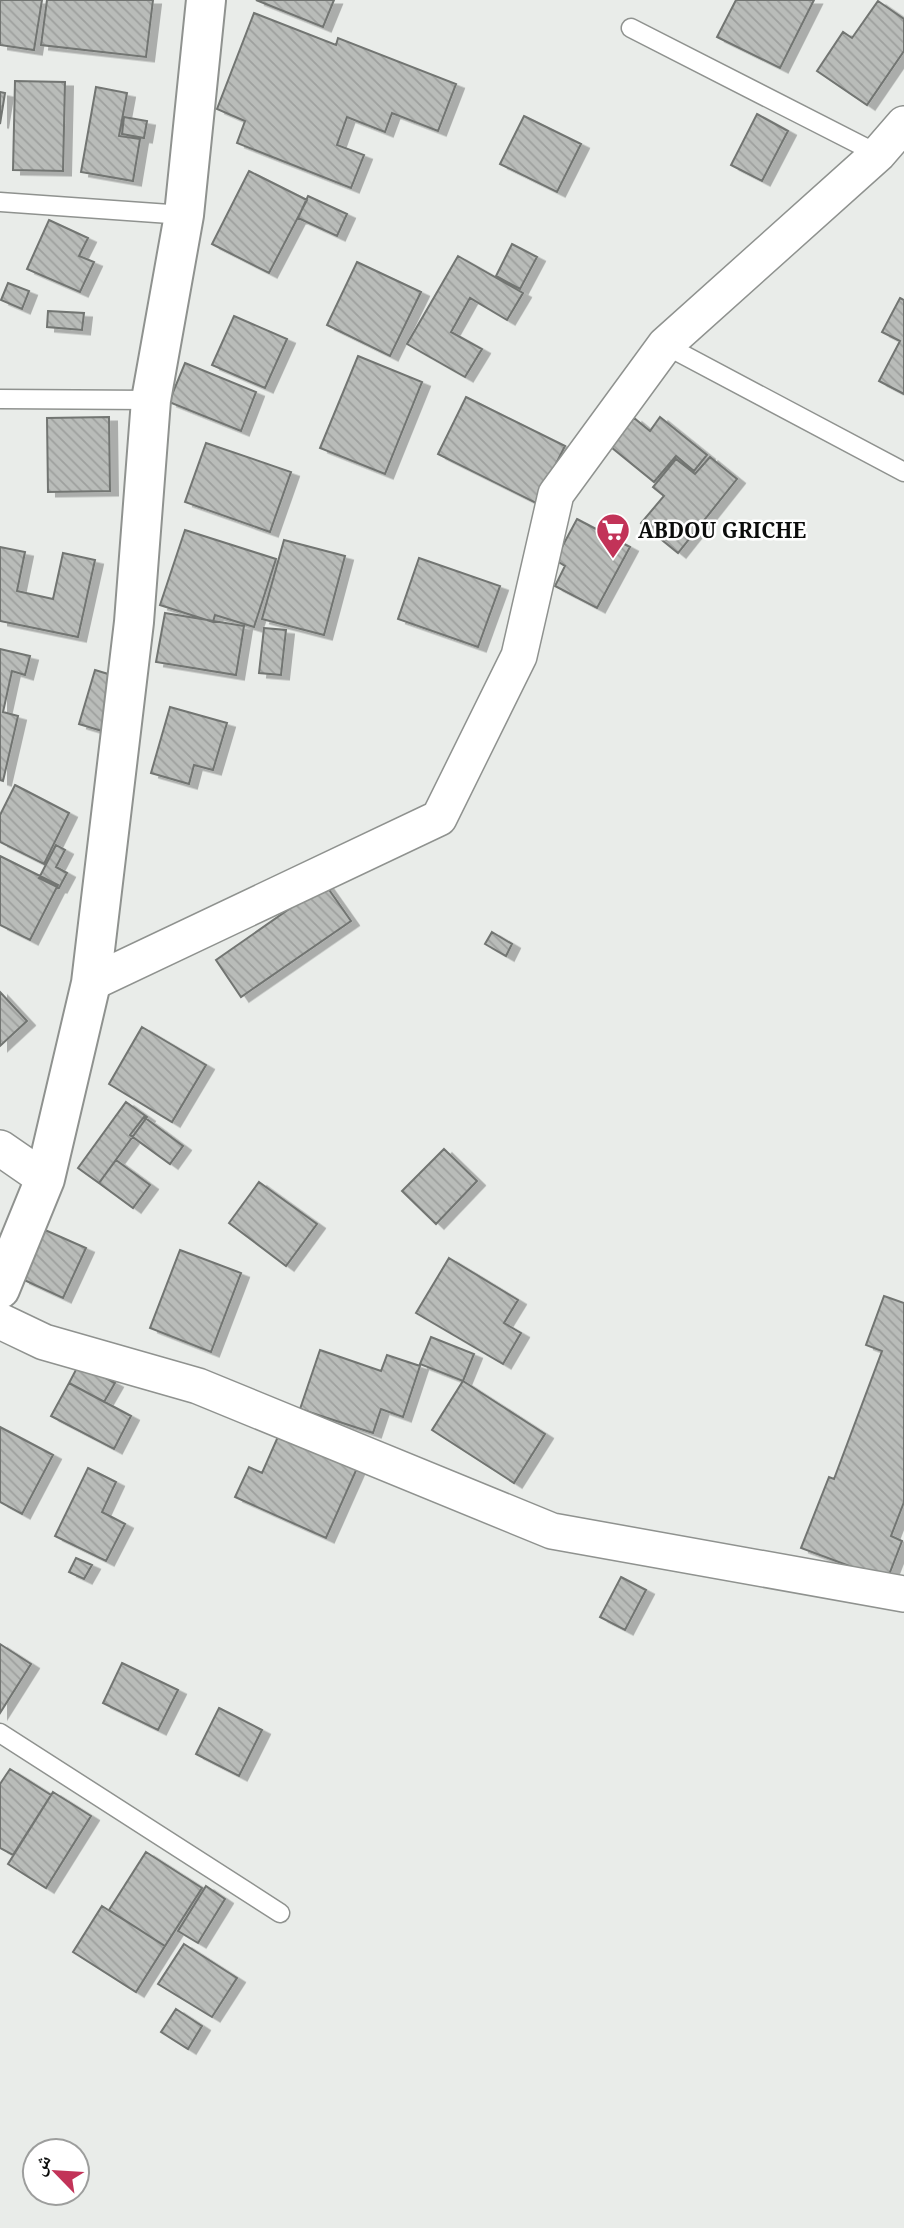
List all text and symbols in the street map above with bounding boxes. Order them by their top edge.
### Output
supermarket icon: ABDOU GRICHE [594,511,632,560]
place label: ABDOU GRICHE [638,516,806,544]
north arrow [21,2137,91,2207]
text: ش [25,2150,57,2179]

